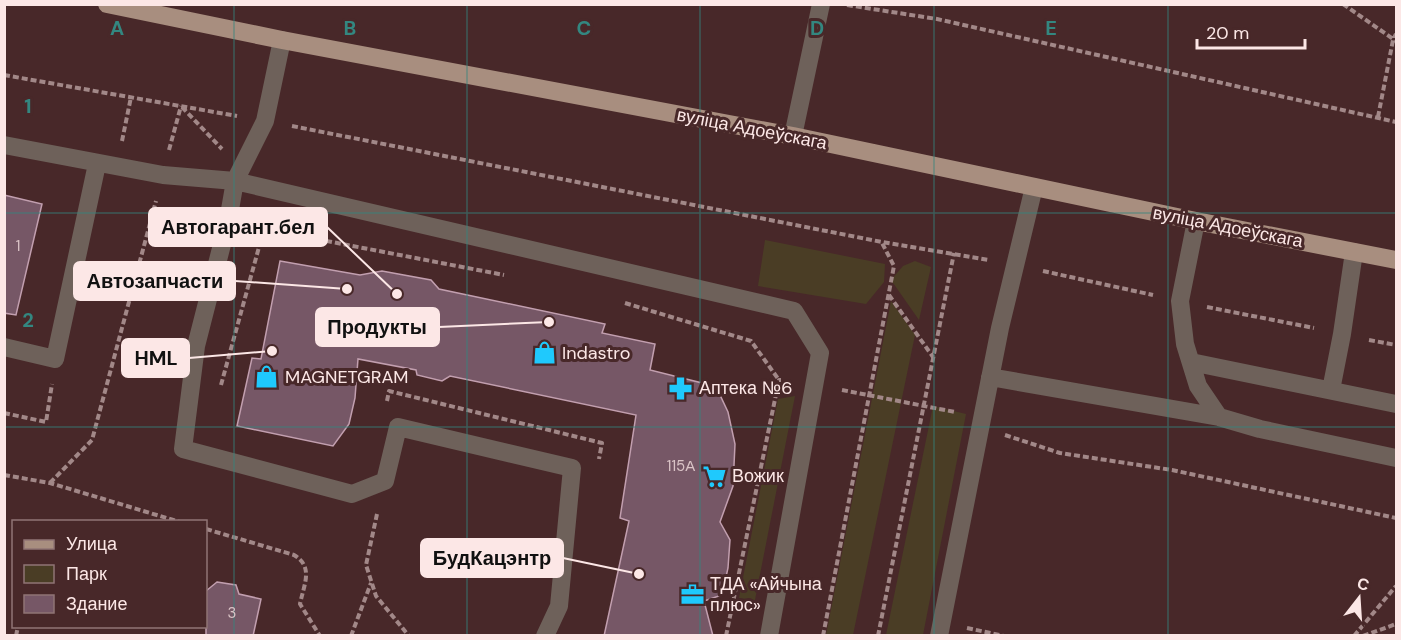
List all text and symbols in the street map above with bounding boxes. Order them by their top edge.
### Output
scale bar [1197,12,1305,50]
text: A [110,15,124,41]
text: B [344,15,356,41]
text: C [577,15,591,41]
text: D [810,15,824,41]
text: E [1045,15,1057,41]
text: 20 m [1206,21,1249,45]
text: 1 [24,93,32,119]
street label: вуліца Адоеўскага [675,103,830,156]
street label: вуліца Адоеўскага [1151,201,1306,254]
callout: Автогарант.бел [149,208,327,246]
text: Автогарант.бел [161,214,315,240]
house number: 1 [16,236,20,256]
callout: Автозапчасти [74,262,235,300]
text: Автозапчасти [87,268,223,294]
text: 2 [22,307,34,333]
callout: Продукты [316,308,439,346]
text: Продукты [327,314,427,340]
callout: HML [122,339,189,377]
shop icon: Indastro [531,340,557,366]
place label: Indastro [562,341,630,365]
text: HML [134,345,178,371]
shop icon: MAGNETGRAM [254,364,280,390]
place label: MAGNETGRAM [285,365,409,389]
pharmacy icon: Аптека №6 [668,375,694,401]
place label: Аптека №6 [699,376,793,400]
house number: 115А [667,456,695,476]
supermarket icon: Вожик [701,463,727,489]
place label: Вожик [732,464,784,488]
legend [12,520,207,628]
text: Улица [66,532,118,556]
callout: БудКацэнтр [421,539,563,577]
text: БудКацэнтр [433,545,551,571]
text: Парк [66,562,107,586]
north arrow [1329,568,1389,628]
place label: ТДА «Айчына плюс» [710,572,823,617]
text: С [1355,572,1372,596]
office icon: ТДА «Айчына плюс» [679,581,705,607]
text: Здание [66,592,127,616]
house number: 3 [228,603,236,623]

